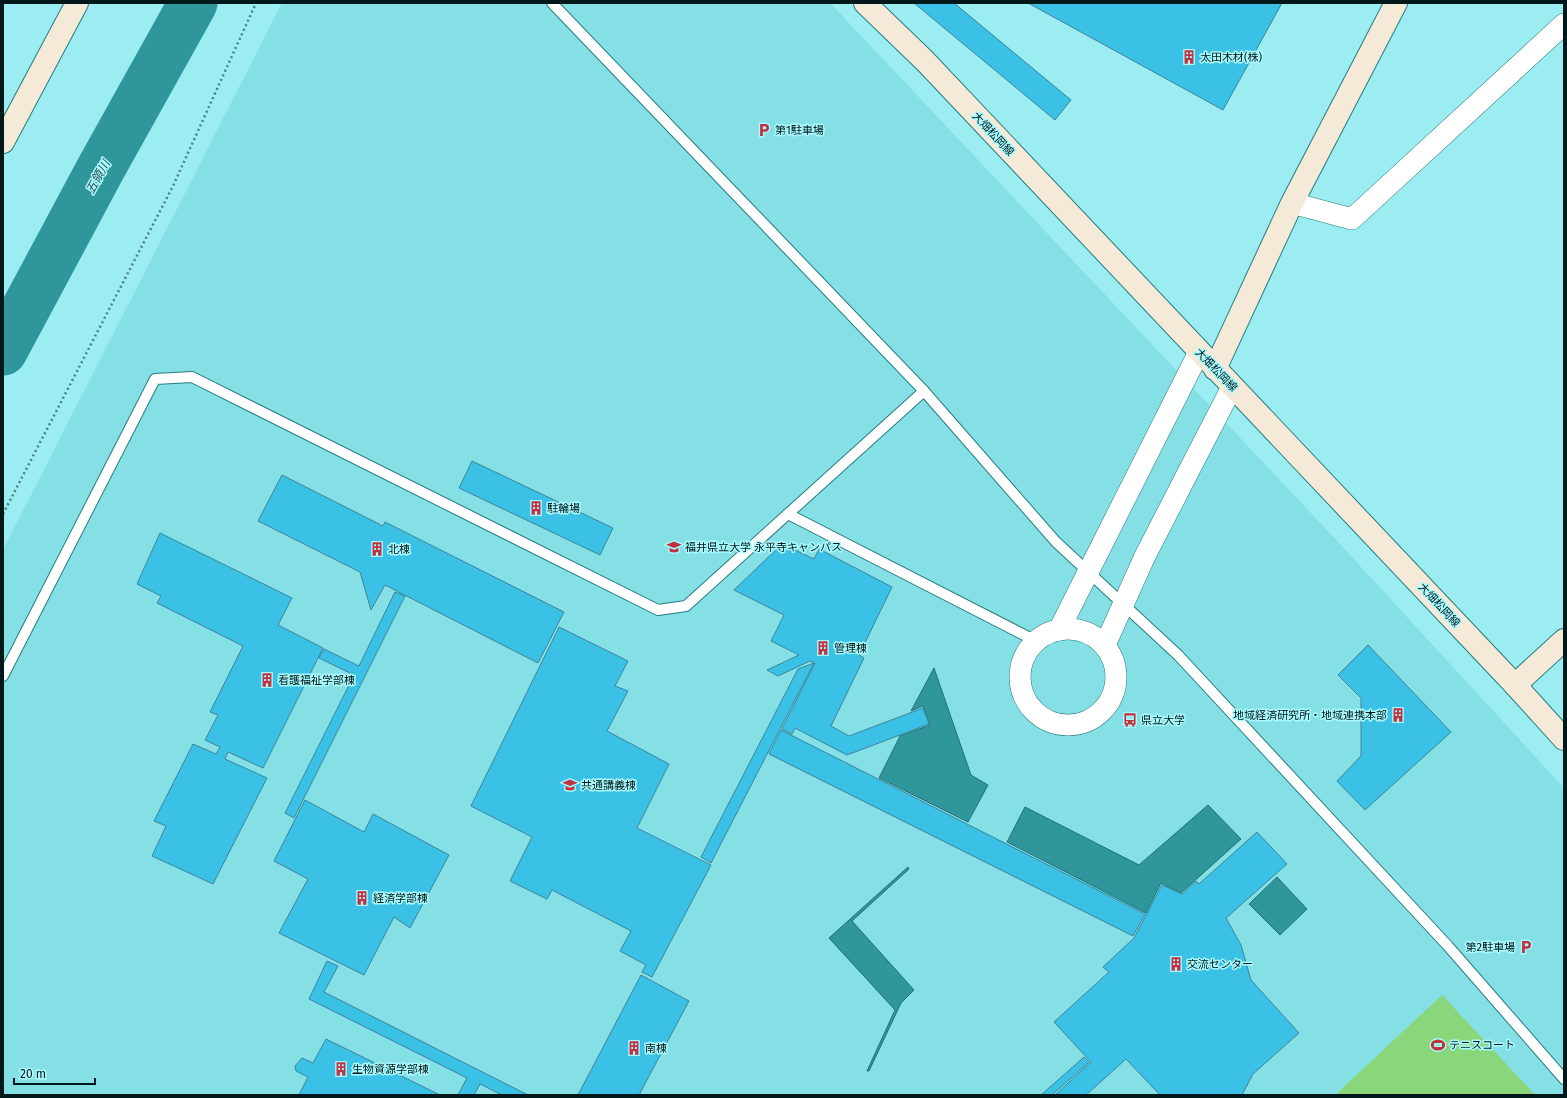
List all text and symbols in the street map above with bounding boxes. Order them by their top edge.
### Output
building icon: 太田木材(株) [1181,49,1197,65]
place label: 太田木材(株) [1200,51,1263,64]
street label: 大畑松岡線 [969,109,1017,159]
parking icon: 第1駐車場 [756,122,772,138]
place label: 第1駐車場 [775,124,824,137]
water label: 五領川 [83,156,114,196]
street label: 大畑松岡線 [1192,346,1240,394]
building icon: 駐輪場 [528,500,544,516]
place label: 駐輪場 [547,502,580,515]
school or university icon: 福井県立大学 永平寺キャンパス [666,539,682,555]
building icon: 北棟 [369,541,385,557]
place label: 福井県立大学 永平寺キャンパス [685,541,842,554]
place label: 北棟 [388,543,410,556]
street label: 大畑松岡線 [1415,580,1463,630]
building icon: 管理棟 [815,640,831,656]
place label: 管理棟 [834,642,867,655]
building icon: 看護福祉学部棟 [259,672,275,688]
place label: 看護福祉学部棟 [278,674,355,687]
building icon: 地域経済研究所・地域連携本部 [1390,707,1406,723]
place label: 地域経済研究所・地域連携本部 [1233,709,1387,722]
bus stop icon: 県立大学 [1122,712,1138,728]
place label: 県立大学 [1141,714,1185,727]
school or university icon: 共通講義棟 [562,777,578,793]
place label: 共通講義棟 [581,779,636,792]
building icon: 経済学部棟 [354,890,370,906]
place label: 経済学部棟 [373,892,428,905]
parking icon: 第2駐車場 [1518,939,1534,955]
place label: 第2駐車場 [1466,941,1515,954]
building icon: 交流センター [1168,956,1184,972]
place label: 交流センター [1187,958,1253,971]
sports icon: テニスコート [1430,1037,1446,1053]
place label: テニスコート [1449,1039,1515,1052]
building icon: 南棟 [626,1040,642,1056]
place label: 南棟 [645,1042,667,1055]
scale bar [14,1060,95,1086]
building icon: 生物資源学部棟 [333,1061,349,1077]
place label: 生物資源学部棟 [352,1063,429,1076]
text: 20 m [20,1067,46,1081]

